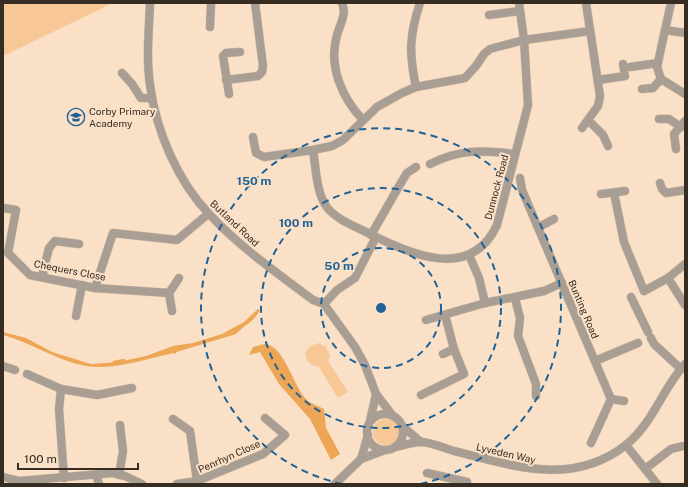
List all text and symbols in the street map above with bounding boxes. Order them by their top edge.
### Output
place label: Corby Primary Academy [89,105,156,129]
school or university icon: Corby Primary Academy [66,107,86,127]
street label: Dunnock Road [482,153,510,221]
text: 150 m [237,174,271,188]
street label: Butland Road [208,197,262,249]
text: 100 m [279,216,313,230]
street label: Chequers Close [33,257,107,283]
text: 50 m [324,259,354,273]
street label: Bunting Road [566,278,602,340]
centre of rings [374,301,388,315]
street label: Penrhyn Close [196,437,262,475]
street label: Lyveden Way [475,440,538,466]
scale bar [18,445,138,471]
text: 100 m [24,452,57,466]

